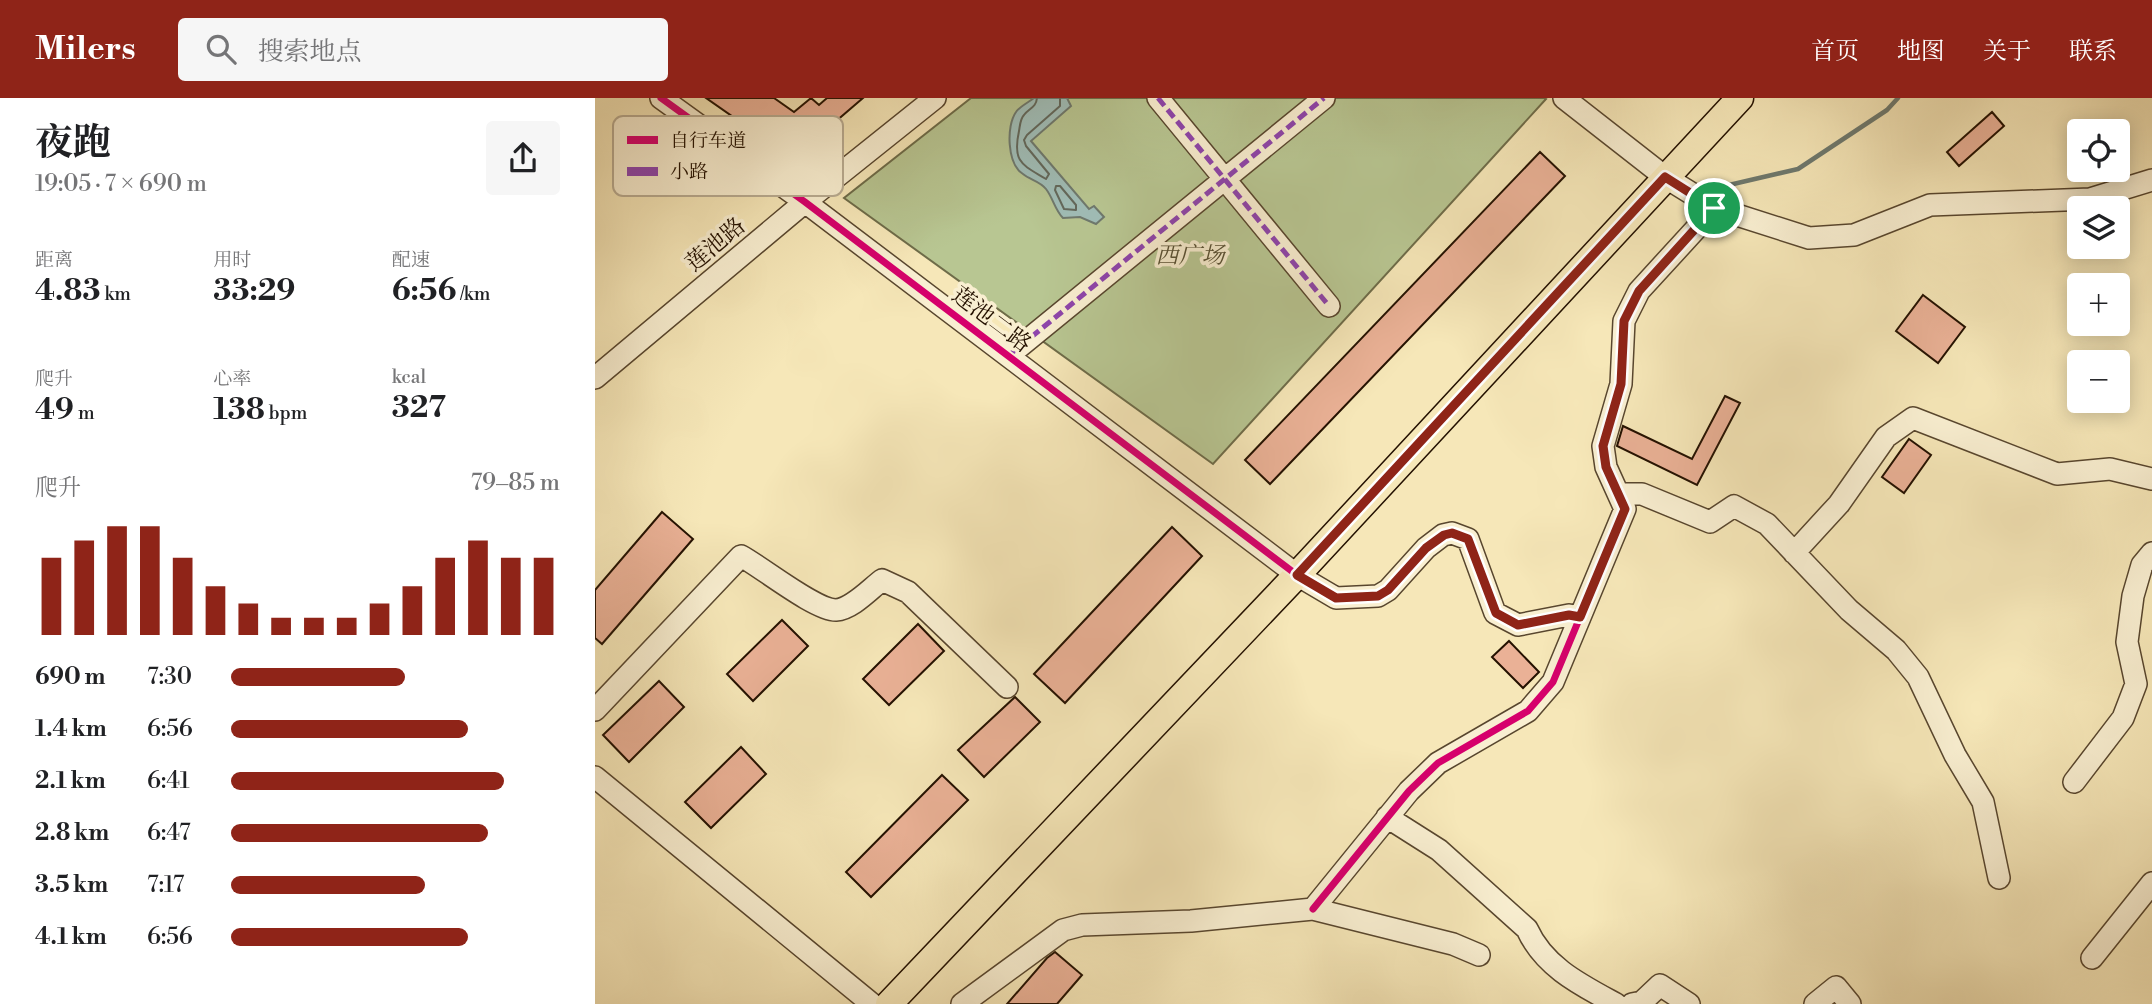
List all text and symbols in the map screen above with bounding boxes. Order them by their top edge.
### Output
search box [178,18,668,81]
text: Milers [35,29,136,70]
icon: search [202,30,240,68]
text: 搜索地点 [258,36,362,68]
text: 首页 [1811,37,1859,67]
text: 地图 [1897,37,1945,67]
text: 关于 [1983,37,2031,67]
text: 联系 [2069,37,2117,67]
legend [613,116,843,196]
map controls [2067,119,2130,413]
button: locate [2067,119,2130,182]
text: 夜跑 [35,120,111,167]
button: share [486,121,560,195]
text: 自行车道 [670,129,746,153]
text: 小路 [670,160,708,184]
text: 19:05 · 7 × 690 m [35,170,207,198]
pin [1684,178,1744,238]
icon: arrive [1695,189,1733,227]
button: layers [2067,196,2130,259]
street label: 莲池路 [680,212,751,278]
park label: 西广场 [1156,242,1227,270]
text: 距离 [35,248,73,272]
text: 用时 [213,248,251,272]
text: 配速 [392,248,430,272]
text: 4.83 [35,272,101,310]
text: 33:29 [213,272,295,310]
text: 6:56 [392,272,456,310]
button: + [2067,273,2130,336]
street label: 莲池二路 [946,281,1037,359]
text: km [101,282,131,306]
text: /km [456,282,490,306]
button: − [2067,350,2130,413]
text: kcal [392,365,426,389]
text: 爬升 [35,367,73,391]
text: 心率 [213,367,251,391]
text: 327 [392,389,446,427]
text: 49 [35,391,74,429]
text: 138 [213,391,265,429]
text: m [74,401,95,425]
text: bpm [265,401,307,425]
text: 79–85 m [471,469,560,497]
text: 爬升 [35,474,81,502]
text: 690 m [35,663,105,691]
text: 7:30 [147,663,192,691]
text: 1.4 km [35,715,107,743]
text: 6:56 [147,715,193,743]
text: 2.1 km [35,767,106,795]
text: 6:41 [147,767,190,795]
text: 2.8 km [35,819,109,847]
text: 6:47 [147,819,191,847]
text: 3.5 km [35,871,108,899]
text: 7:17 [147,871,184,899]
text: 4.1 km [35,923,107,951]
text: 6:56 [147,923,193,951]

